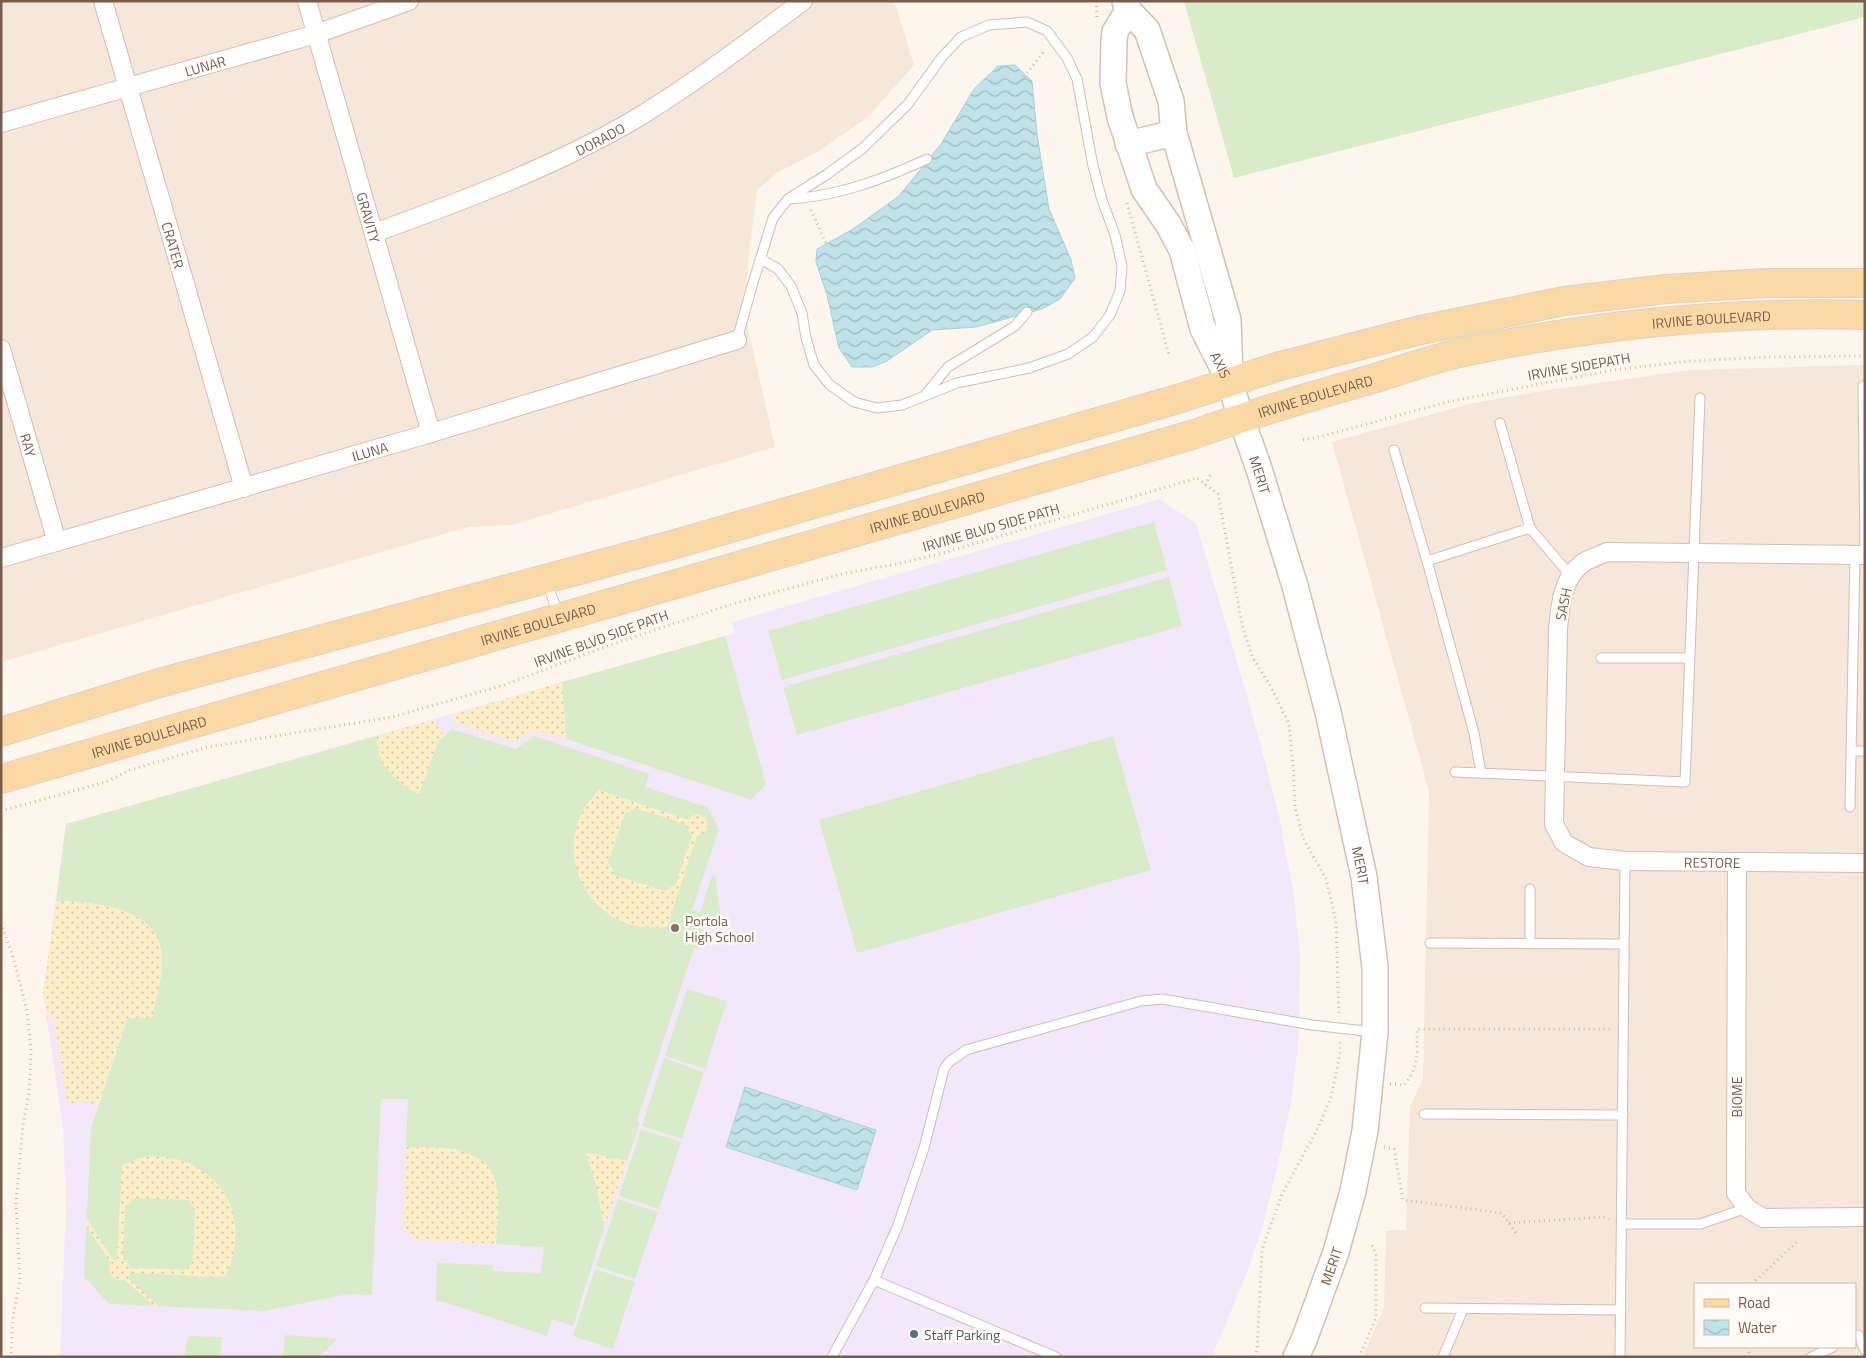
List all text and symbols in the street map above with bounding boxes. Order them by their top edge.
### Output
street label: LUNAR [182,50,228,81]
street label: DORADO [571,117,629,160]
street label: GRAVITY [352,190,386,245]
street label: CRATER [157,219,190,271]
street label: IRVINE BOULEVARD [1651,305,1771,333]
street label: IRVINE SIDEPATH [1526,347,1632,385]
street label: AXIS [1206,348,1237,382]
street label: IRVINE BOULEVARD [1255,369,1375,423]
street label: RAY [15,431,42,460]
street label: ILUNA [349,435,391,466]
street label: MERIT [1245,453,1277,497]
street label: IRVINE BOULEVARD [867,485,987,538]
street label: IRVINE BLVD SIDE PATH [920,497,1062,557]
street label: SASH [1549,586,1577,622]
street label: IRVINE BOULEVARD [478,597,598,650]
street label: IRVINE BLVD SIDE PATH [531,604,671,672]
street label: IRVINE BOULEVARD [89,710,209,763]
street label: MERIT [1347,844,1375,887]
street label: RESTORE [1684,851,1741,872]
place label: Portola High School [685,910,755,947]
marker: Portola High School [669,922,681,934]
street label: BIOME [1726,1076,1747,1117]
street label: MERIT [1315,1244,1347,1288]
legend [1694,1283,1856,1348]
text: Road [1738,1291,1770,1314]
text: Water [1738,1316,1777,1339]
place label: Staff Parking [924,1324,1000,1345]
marker: Staff Parking [908,1328,920,1340]

